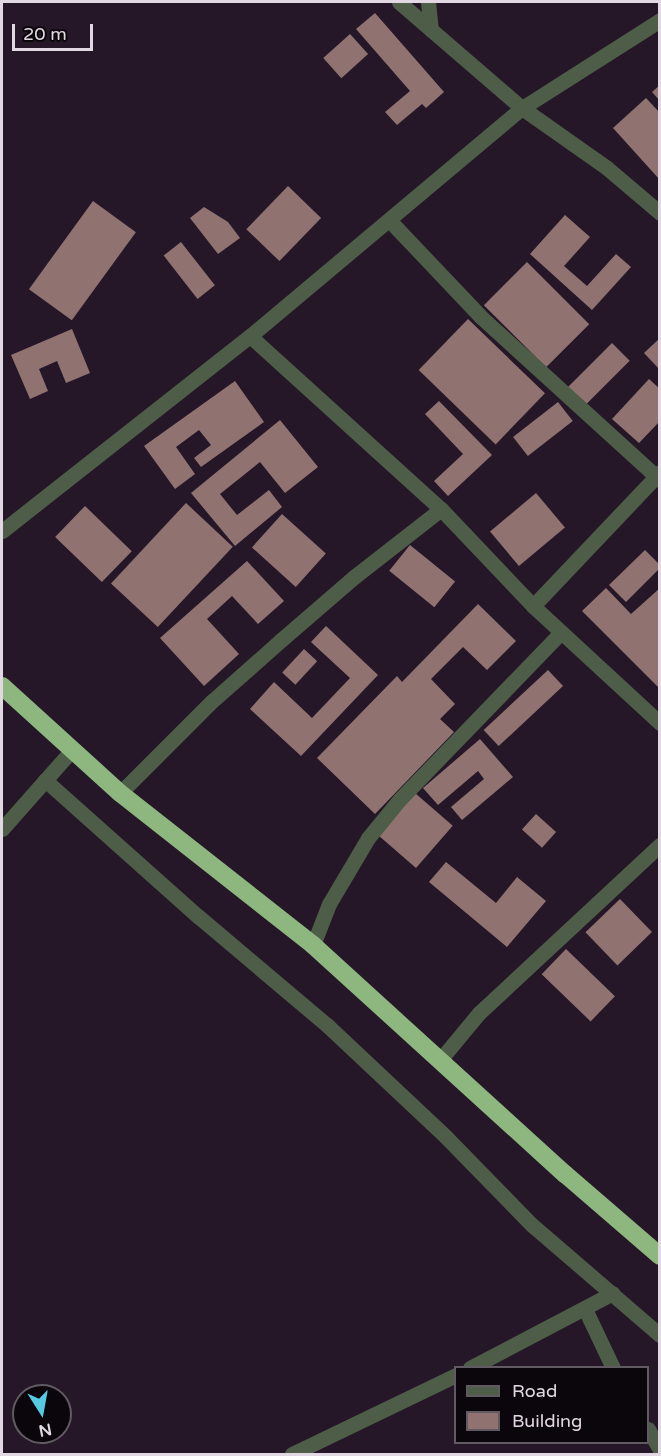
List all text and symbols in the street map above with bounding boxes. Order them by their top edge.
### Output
scale bar [15,12,96,50]
text: 20 m [23,23,67,45]
legend [454,1366,649,1444]
text: Road [512,1380,557,1402]
north arrow [12,1384,72,1444]
text: Building [512,1410,582,1432]
text: N [37,1419,53,1441]

